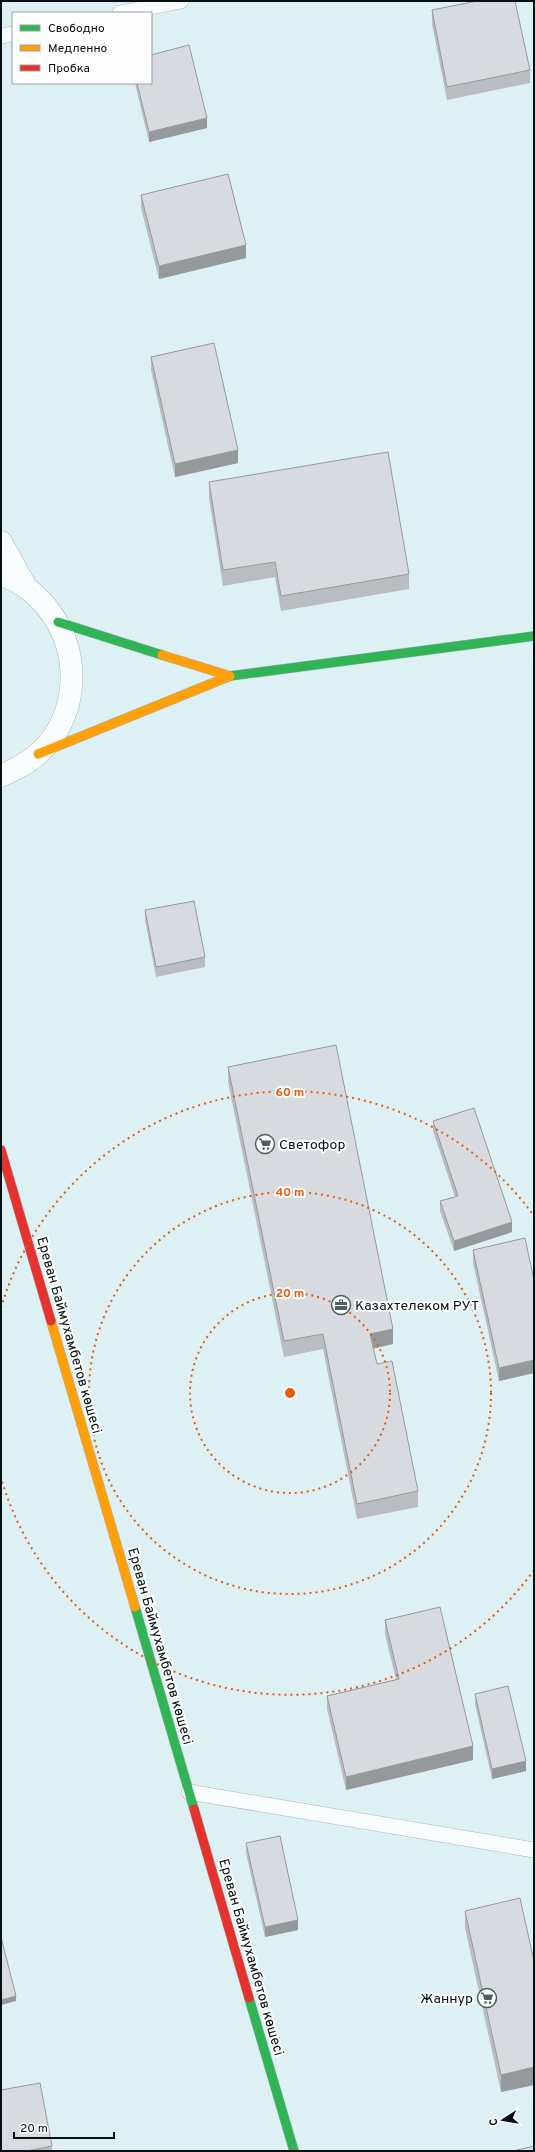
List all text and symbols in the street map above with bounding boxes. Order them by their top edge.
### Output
legend [12,12,152,84]
text: Свободно [48,21,105,37]
text: Медленно [48,41,108,57]
text: Пробка [48,61,90,77]
text: 60 m [276,1085,304,1101]
supermarket icon: Светофор [254,1133,276,1155]
place label: Светофор [279,1137,345,1154]
text: 40 m [275,1185,305,1201]
street label: Ереван Баймухамбетов көшесі [32,1235,105,1436]
text: 20 m [276,1286,304,1302]
office icon: Казахтелеком РУТ [330,1294,352,1316]
place label: Казахтелеком РУТ [355,1298,479,1315]
centre of rings [283,1386,297,1400]
street label: Ереван Баймухамбетов көшесі [123,1546,196,1747]
street label: Ереван Баймухамбетов көшесі [214,1857,287,2058]
supermarket icon: Жаннур [476,1987,498,2009]
place label: Жаннур [420,1991,473,2008]
north arrow [483,2100,523,2140]
scale bar [14,2114,114,2140]
text: С [487,2117,502,2127]
text: 20 m [20,2121,48,2137]

